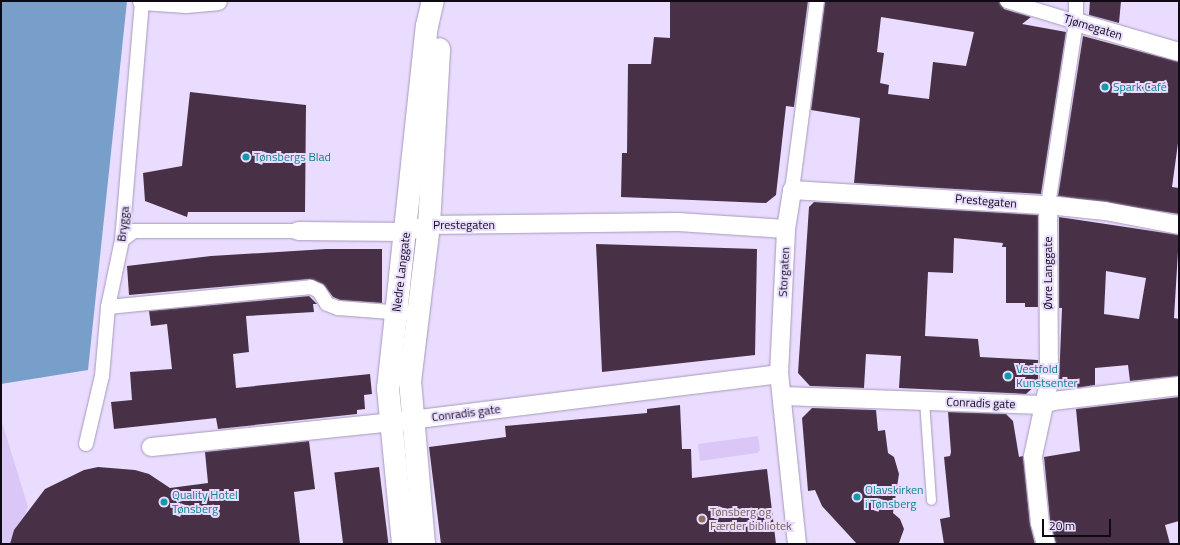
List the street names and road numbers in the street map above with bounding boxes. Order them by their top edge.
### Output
street label: Tjømegaten [1062,11,1124,43]
street label: Prestegaten [955,191,1017,211]
street label: Brygga [114,206,132,242]
street label: Prestegaten [433,218,495,232]
street label: Nedre Langgate [389,231,413,313]
street label: Øvre Langgate [1041,236,1055,310]
street label: Storgaten [776,247,792,297]
street label: Conradis gate [946,395,1016,411]
street label: Conradis gate [431,402,501,424]

